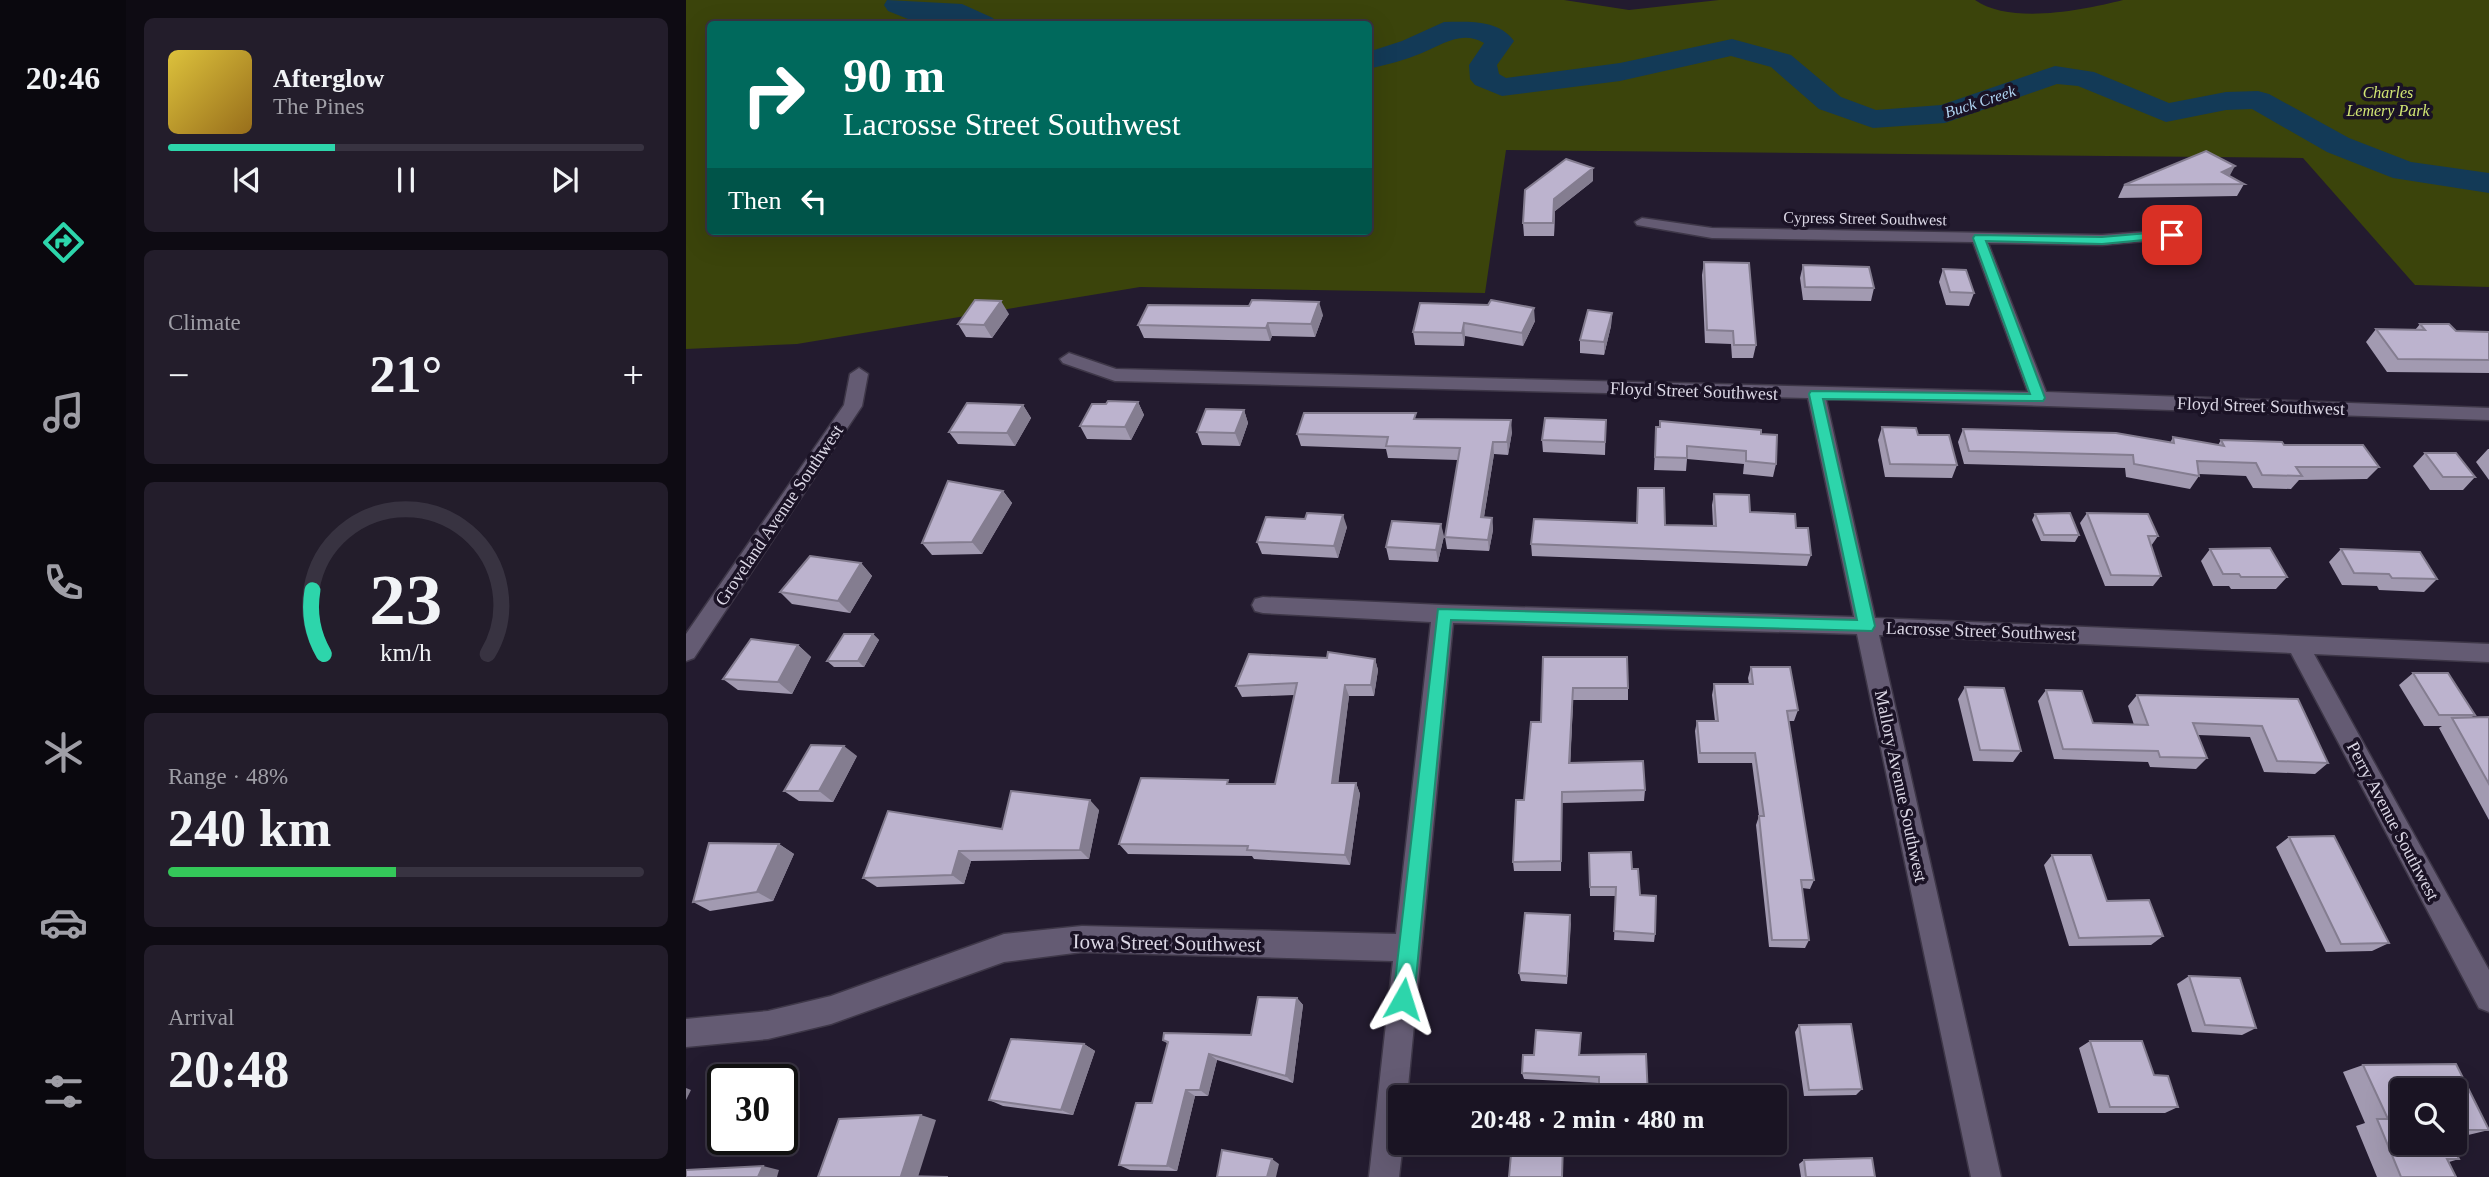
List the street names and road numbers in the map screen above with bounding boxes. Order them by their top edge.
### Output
street label: Cypress Street Southwest [1783,209,1947,229]
street label: Floyd Street Southwest [1610,378,1778,404]
street label: Floyd Street Southwest [2177,393,2345,419]
street label: Groveland Avenue Southwest [711,421,847,609]
street label: Lacrosse Street Southwest [1886,618,2076,644]
street label: Mallory Avenue Southwest [1871,688,1931,884]
street label: Perry Avenue Southwest [2343,738,2443,904]
street label: Iowa Street Southwest [1072,929,1262,957]

